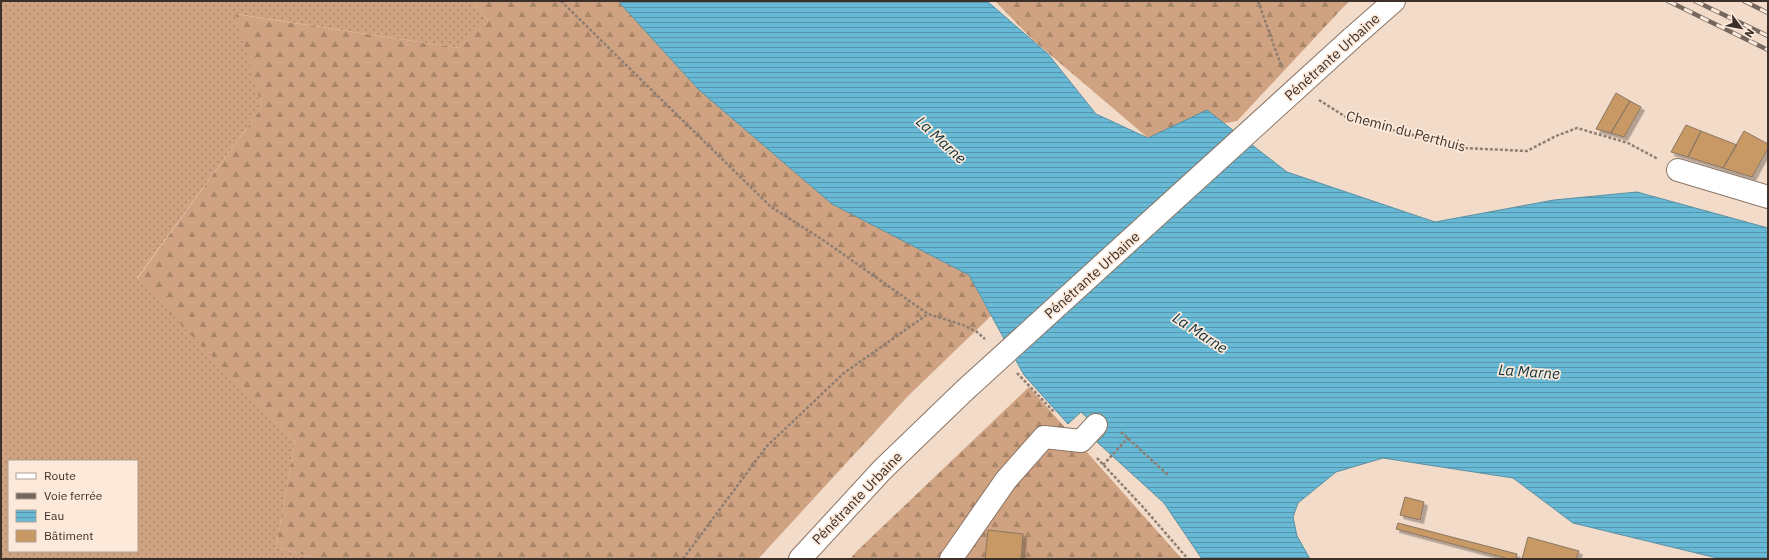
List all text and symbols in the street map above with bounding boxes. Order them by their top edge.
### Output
north arrow [1721,8,1761,48]
street label: Pénétrante Urbaine [1281,9,1384,105]
text: N [1741,26,1758,40]
street label: Chemin du Perthuis [1344,106,1468,156]
water label: La Marne [912,112,971,168]
street label: Pénétrante Urbaine [1041,227,1144,323]
water label: La Marne [1169,308,1231,357]
water label: La Marne [1498,360,1561,383]
street label: Pénétrante Urbaine [808,448,906,548]
legend [8,460,138,552]
text: Route [44,468,76,483]
text: Voie ferrée [44,488,103,503]
text: Eau [44,508,64,523]
text: Bâtiment [44,528,94,543]

